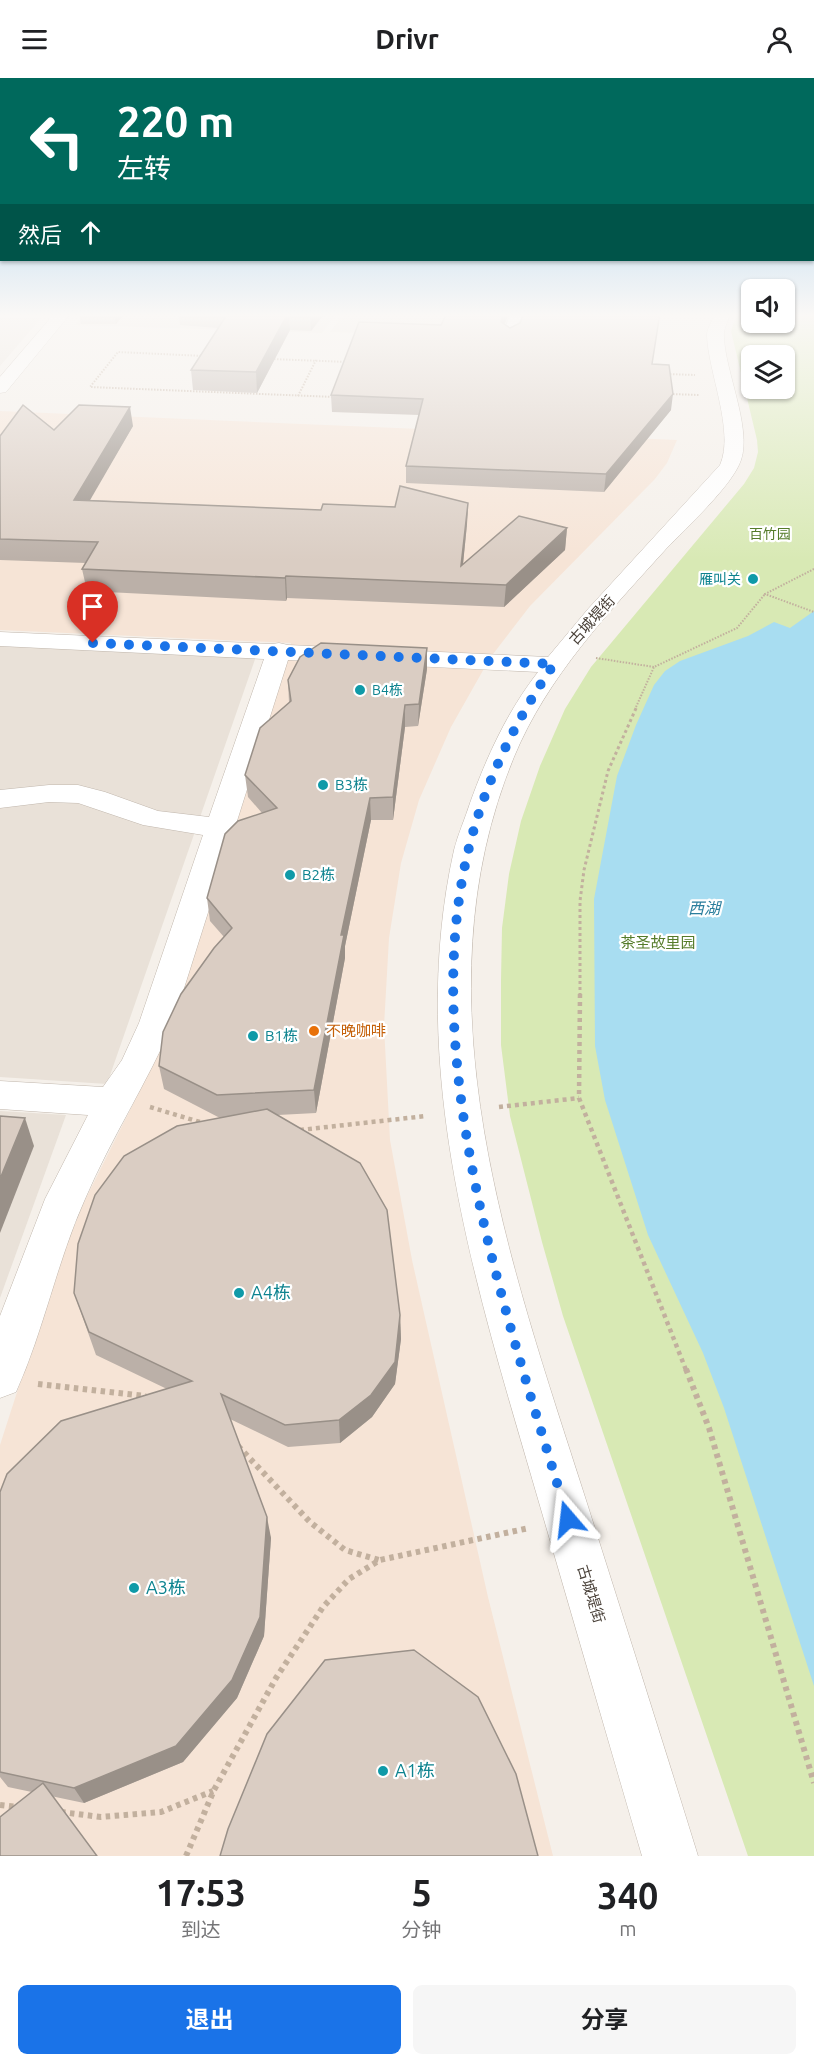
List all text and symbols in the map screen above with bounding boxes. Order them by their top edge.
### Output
icon: menu [18,23,51,56]
icon: person [763,23,796,56]
text: Drivr [375,24,439,54]
text: 220 m [117,98,234,145]
icon: left [18,102,96,180]
text: 左转 [117,153,171,183]
icon: ahead [74,216,107,249]
text: 然后 [18,222,62,247]
map controls [741,279,795,399]
button: sound [741,279,795,333]
button: layers [741,345,795,399]
park label: 百竹园 [749,526,791,542]
place label: 雁叫关 [699,571,741,587]
marker: 雁叫关 [746,572,760,586]
pin [67,581,118,643]
icon: arrive [76,590,109,623]
street label: 古城堤街 [565,592,618,648]
place label: B4栋 [372,682,403,698]
marker: B4栋 [353,683,367,697]
place label: B3栋 [335,776,368,793]
marker: B3栋 [316,778,330,792]
place label: B2栋 [302,866,335,883]
marker: B2栋 [283,868,297,882]
water label: 西湖 [688,899,723,917]
park label: 茶圣故里园 [620,934,696,951]
place label: 不晚咖啡 [326,1022,386,1039]
marker: 不晚咖啡 [307,1024,321,1038]
place label: B1栋 [265,1027,298,1044]
marker: B1栋 [246,1029,260,1043]
place label: A4栋 [251,1282,291,1302]
marker: A4栋 [232,1286,246,1300]
position arrow [536,1487,600,1551]
street label: 古城堤街 [575,1563,608,1625]
place label: A3栋 [146,1577,186,1597]
marker: A3栋 [127,1581,141,1595]
place label: A1栋 [395,1760,435,1780]
marker: A1栋 [376,1764,390,1778]
text: 17:53 [156,1872,246,1913]
text: 5 [411,1872,432,1913]
text: 340 [597,1875,658,1916]
text: m [619,1917,636,1940]
text: 到达 [181,1918,221,1941]
text: 分钟 [402,1918,442,1941]
button: 退出 [18,1985,401,2054]
button: 分享 [413,1985,796,2054]

